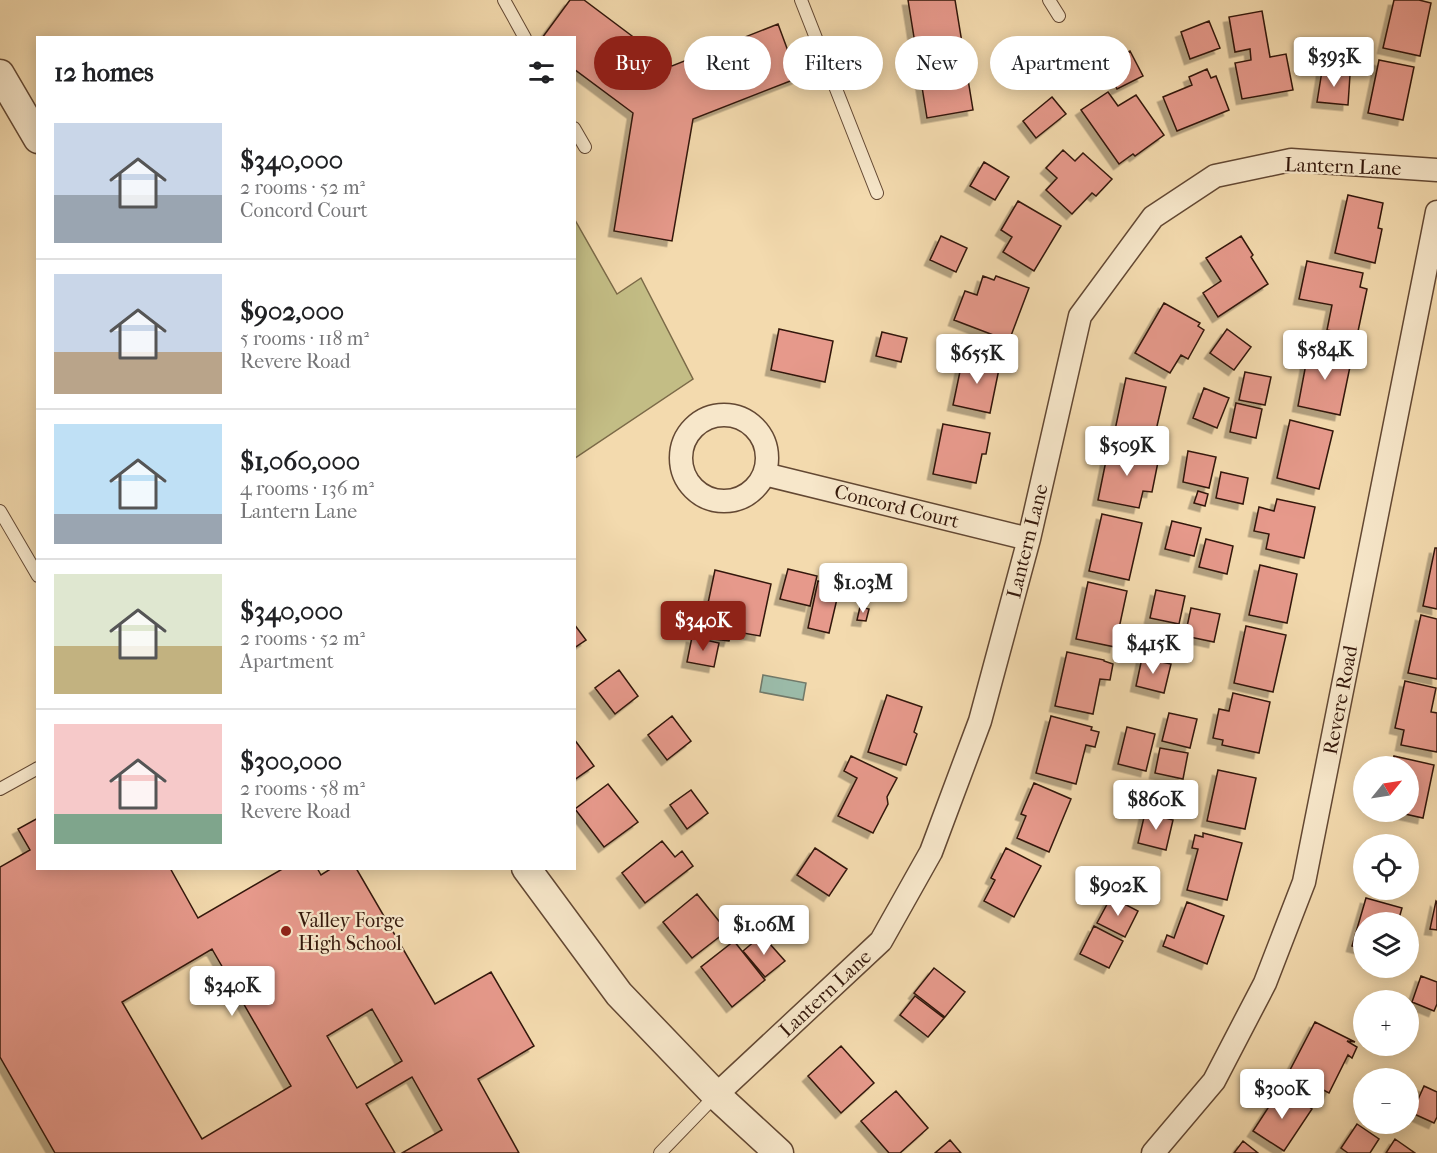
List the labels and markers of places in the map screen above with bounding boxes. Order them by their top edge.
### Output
pin: $393K [1292,37,1376,88]
pin: $584K [1283,330,1367,381]
pin: $655K [935,334,1019,385]
pin: $509K [1085,426,1169,477]
pin: $1.03M [814,563,912,614]
pin: $340K [661,601,745,652]
pin: $415K [1111,624,1195,675]
pin: $860K [1114,780,1198,831]
pin: $902K [1076,866,1160,917]
pin: $1.06M [715,905,813,956]
place label: Valley Forge High School [297,909,404,955]
marker: Valley Forge High School [279,924,293,938]
pin: $340K [190,966,274,1017]
pin: $300K [1240,1069,1324,1120]

